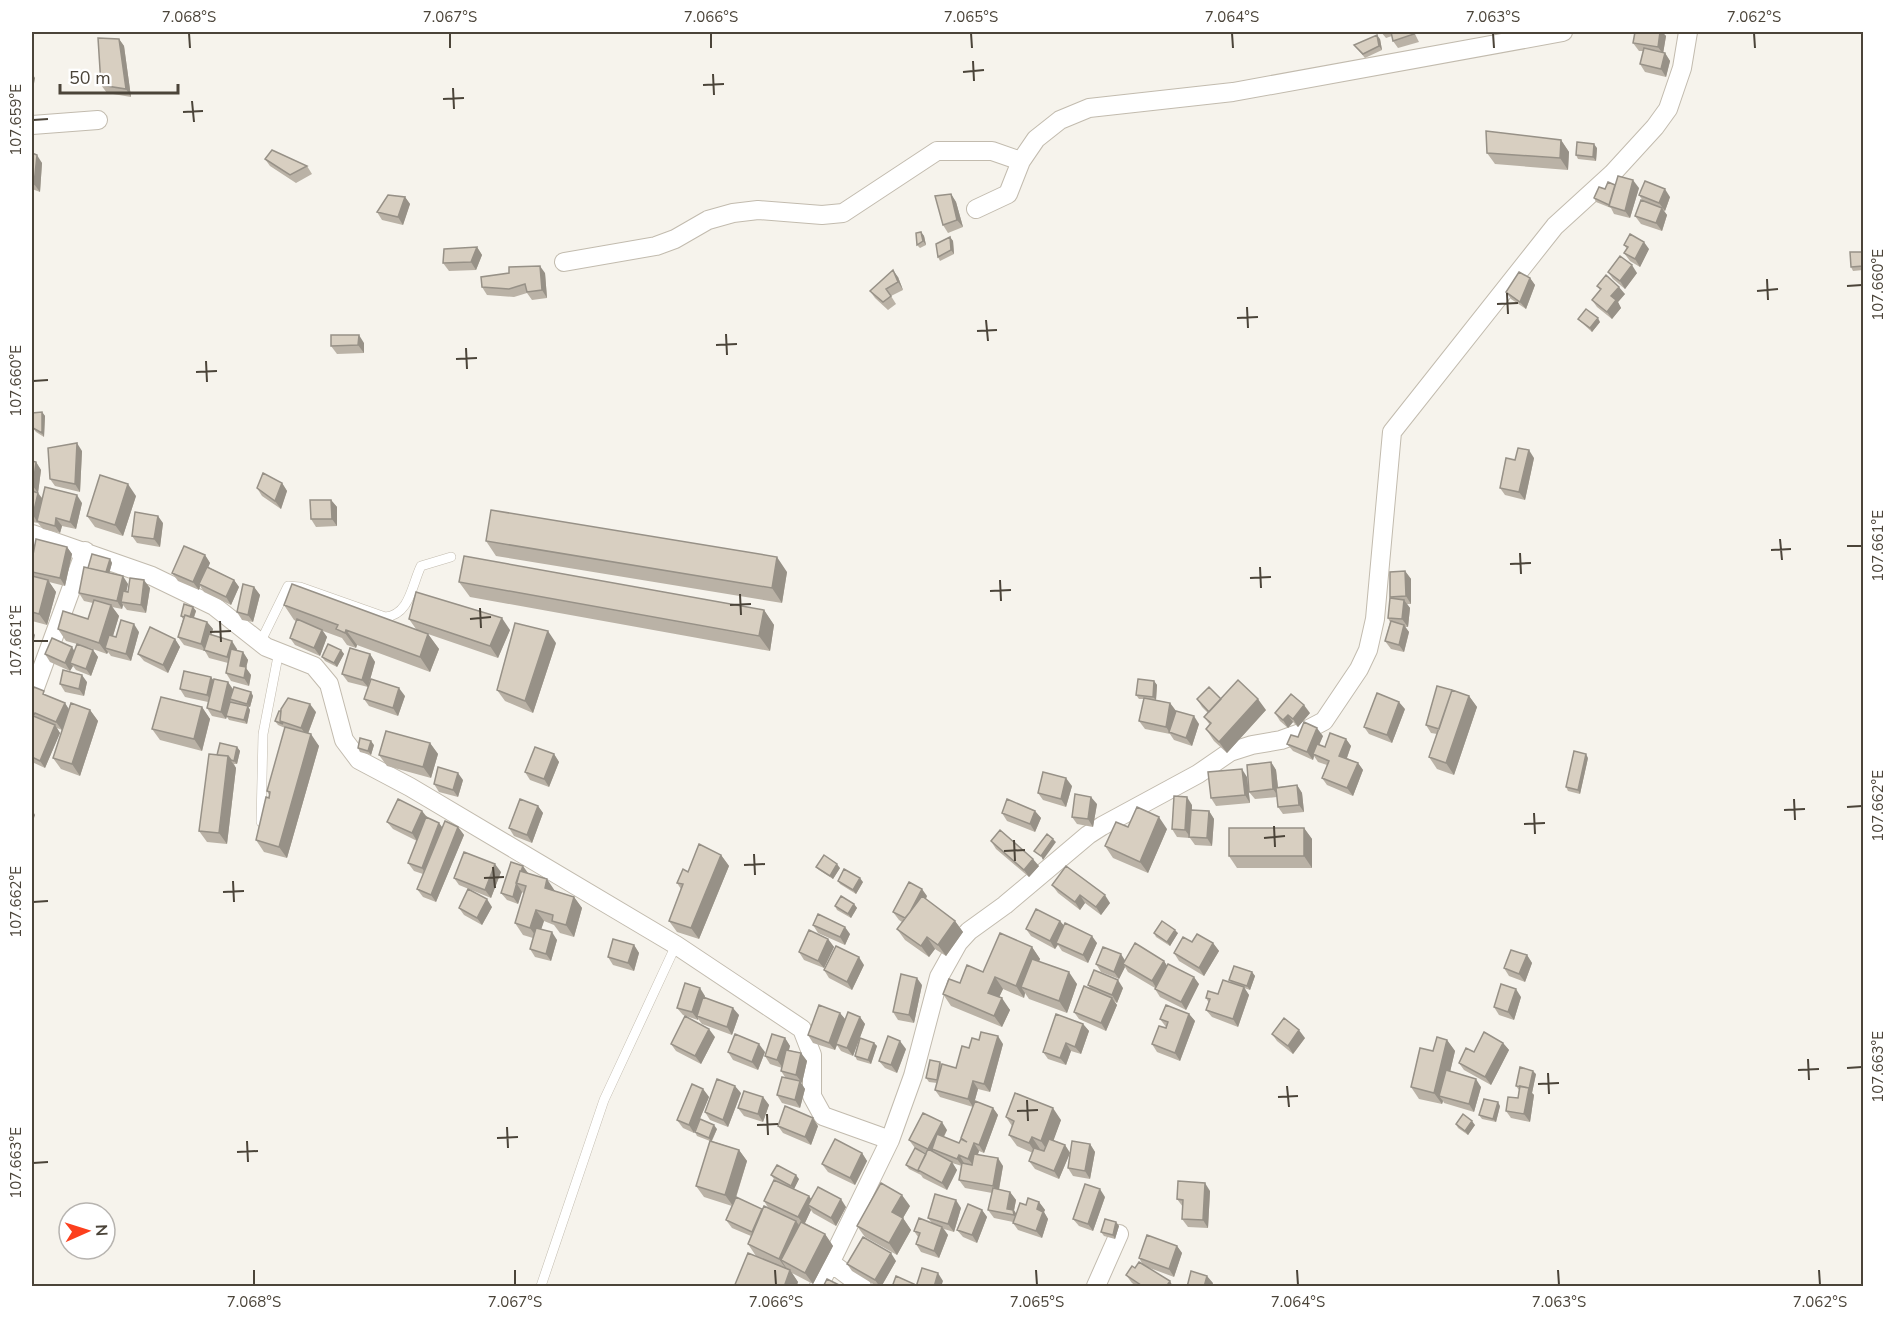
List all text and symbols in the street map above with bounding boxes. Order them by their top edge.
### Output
text: 7.068°S [162,7,216,27]
text: 7.067°S [423,7,477,27]
text: 7.066°S [684,7,738,27]
text: 7.065°S [944,7,998,27]
text: 7.064°S [1205,7,1259,27]
text: 7.063°S [1466,7,1520,27]
text: 7.062°S [1727,7,1781,27]
scale bar [60,57,178,95]
text: 50 m [69,66,111,90]
text: 107.659°E [6,84,26,156]
text: 107.660°E [1868,249,1888,321]
text: 107.660°E [6,345,26,417]
text: 107.661°E [1868,510,1888,582]
text: 107.661°E [6,605,26,677]
text: 107.662°E [1868,770,1888,842]
text: 107.662°E [6,866,26,938]
text: 107.663°E [1868,1031,1888,1103]
text: 107.663°E [6,1127,26,1199]
north arrow [57,1201,117,1261]
text: N [90,1224,112,1237]
text: 7.068°S [227,1292,281,1312]
text: 7.067°S [488,1292,542,1312]
text: 7.066°S [749,1292,803,1312]
text: 7.065°S [1010,1292,1064,1312]
text: 7.064°S [1271,1292,1325,1312]
text: 7.063°S [1532,1292,1586,1312]
text: 7.062°S [1793,1292,1847,1312]

